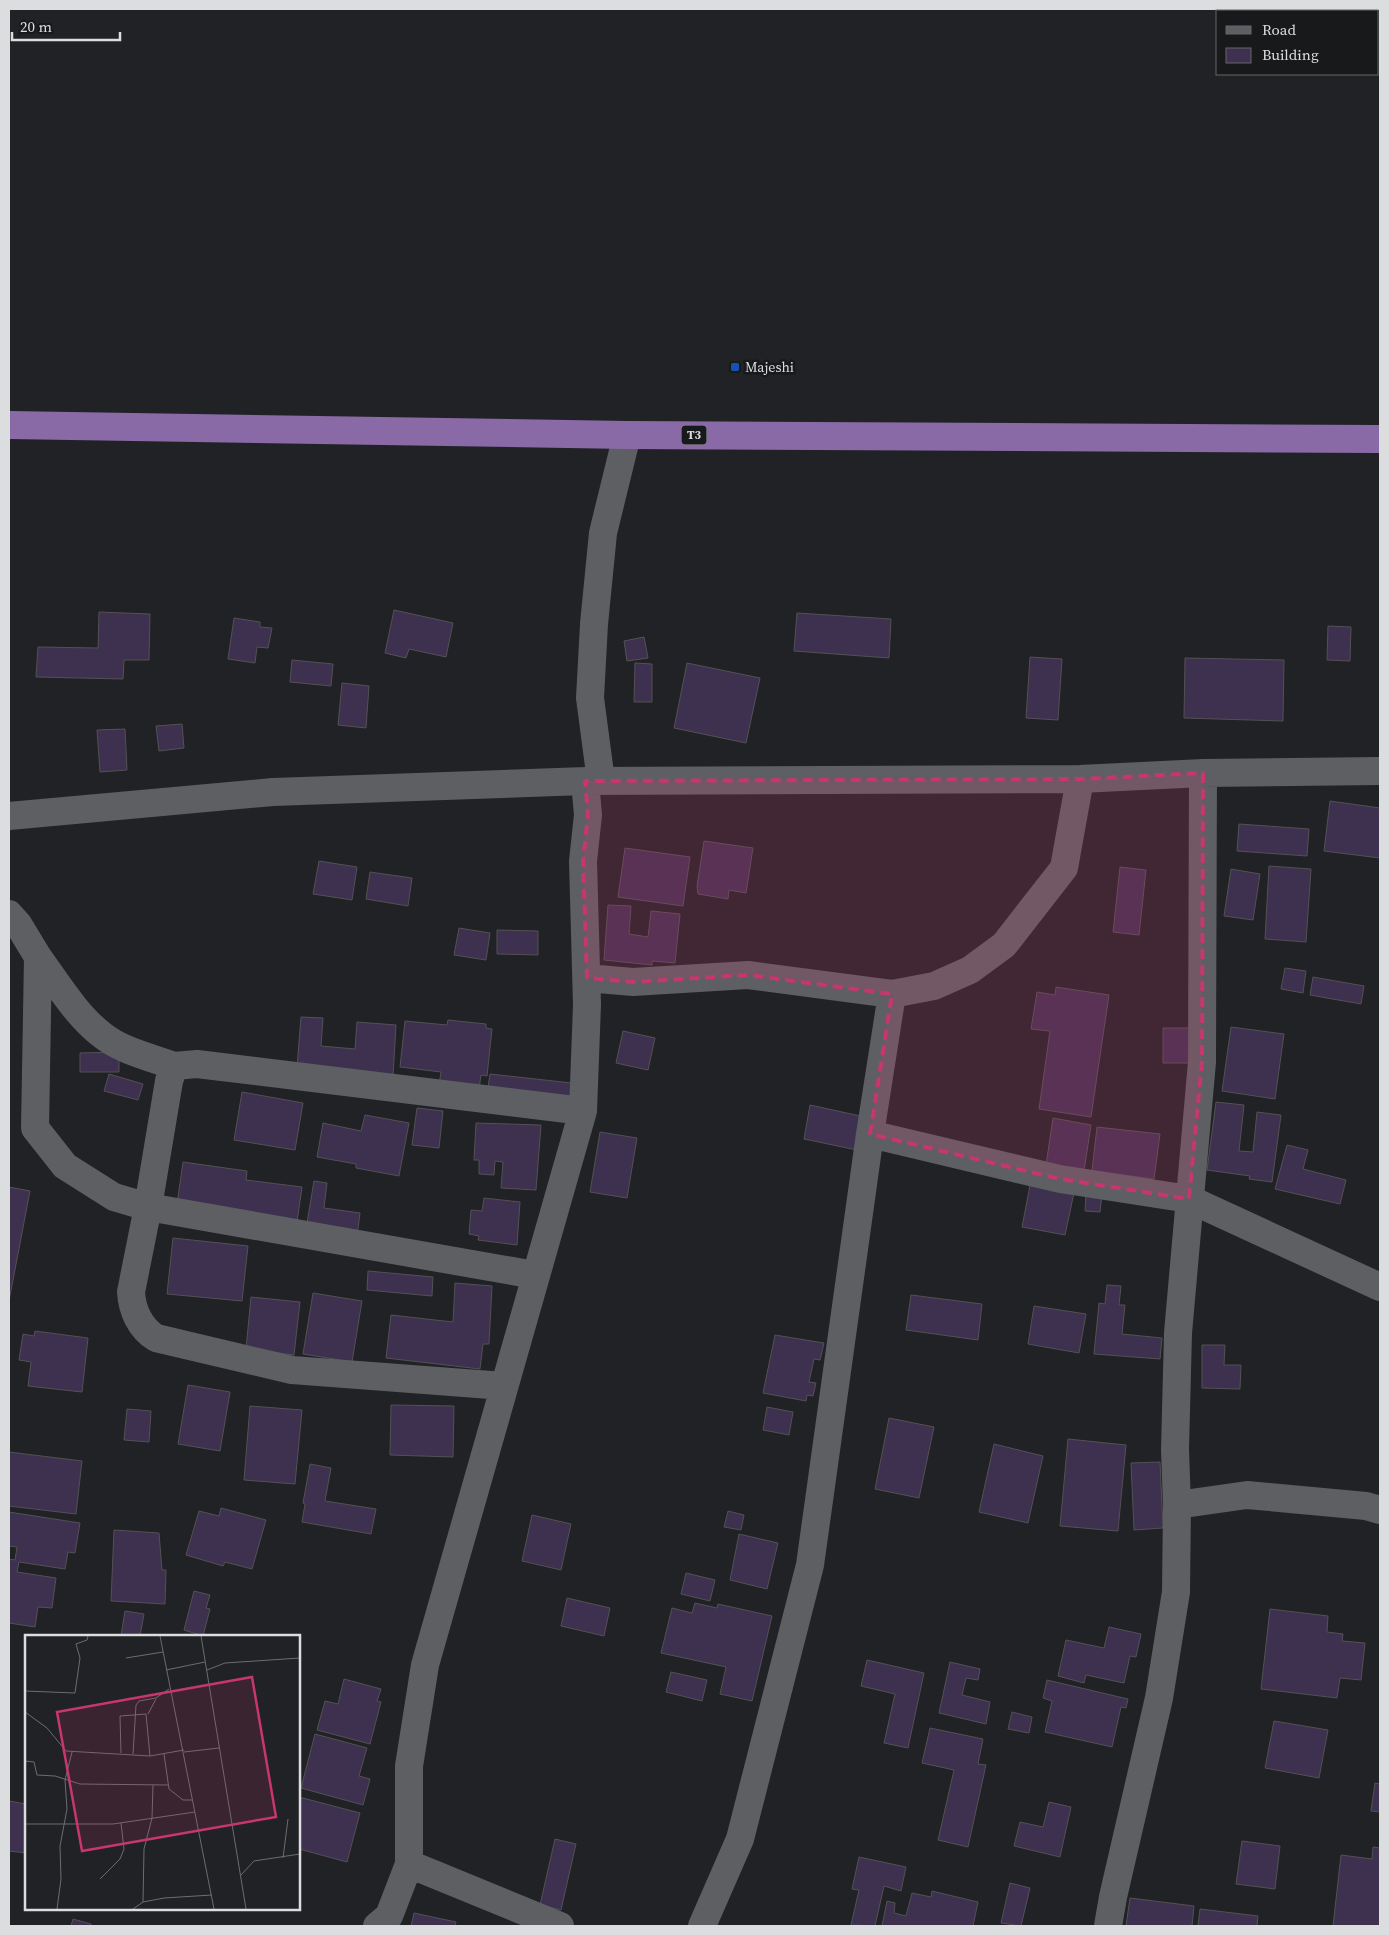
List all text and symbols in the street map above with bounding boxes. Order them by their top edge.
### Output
scale bar [12,10,120,42]
legend [1216,10,1379,75]
text: 20 m [20,16,52,37]
text: Road [1262,19,1296,40]
text: Building [1262,44,1319,65]
place label: Majeshi [745,357,794,377]
marker: Majeshi [729,361,741,373]
road number: T3 [682,426,706,444]
inset map [25,1635,300,1910]

